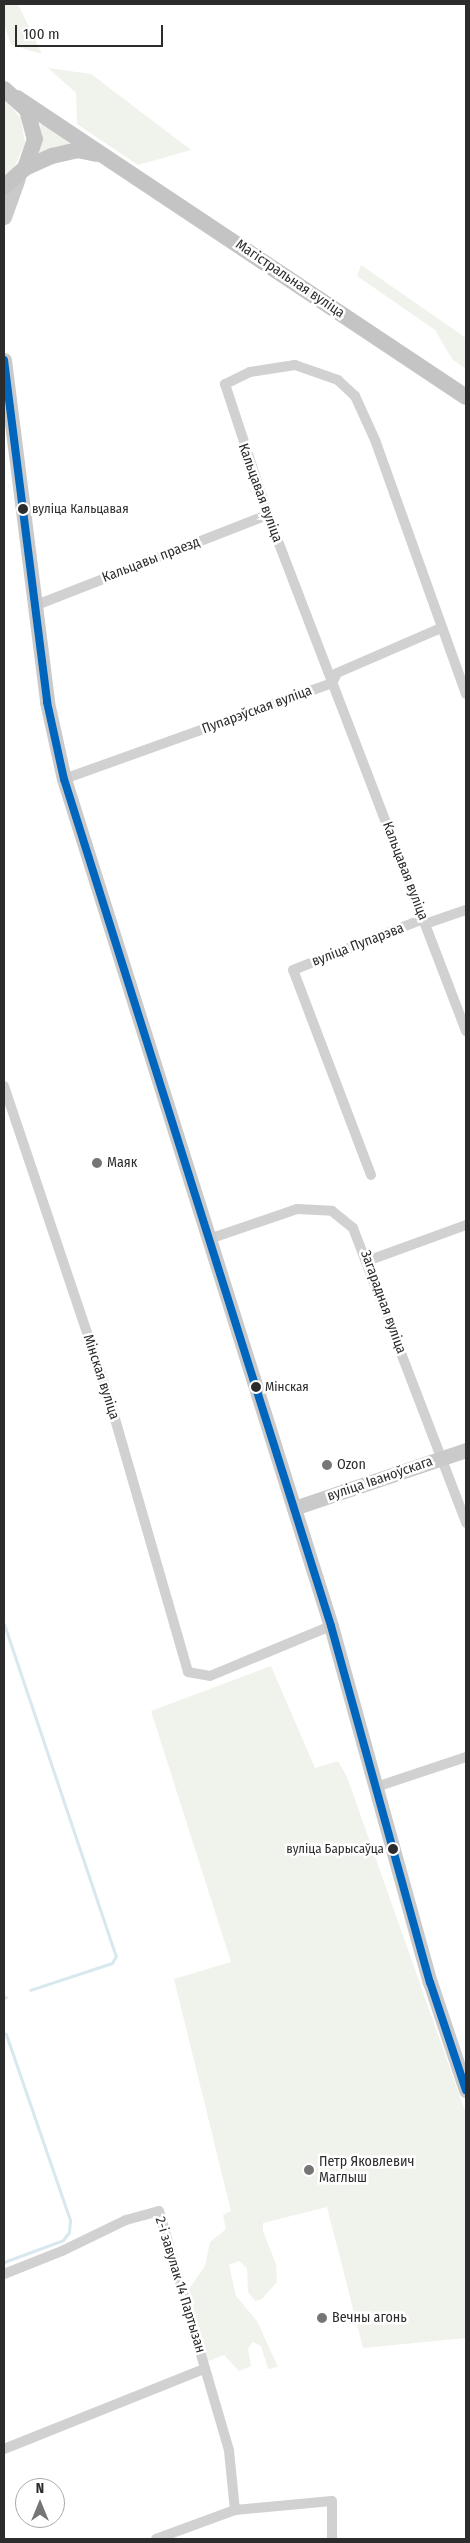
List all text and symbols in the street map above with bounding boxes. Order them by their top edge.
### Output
scale bar [18,15,165,47]
text: 100 m [23,25,60,43]
street label: Магістральная вуліца [232,236,348,322]
street label: Кальцавая вуліца [234,441,286,545]
place label: вуліца Кальцавая [32,501,129,517]
marker: вуліца Кальцавая [18,504,28,514]
street label: Кальцавы праезд [100,534,202,586]
street label: Пупарэўская вуліца [200,682,314,738]
street label: Кальцавая вуліца [379,819,431,923]
street label: вуліца Пупарэва [310,920,406,970]
place label: Маяк [107,1155,137,1171]
marker: Маяк [91,1157,103,1169]
street label: Загарадная вуліца [356,1248,410,1356]
street label: Мінская вуліца [79,1332,123,1422]
place label: Мінская [265,1379,309,1395]
marker: Мінская [251,1382,261,1392]
street label: вуліца Іваноўскага [325,1453,435,1505]
place label: Ozon [337,1457,366,1473]
marker: Ozon [321,1459,333,1471]
place label: вуліца Барысаўца [286,1841,384,1857]
marker: вуліца Барысаўца [388,1844,398,1854]
place label: Петр Яковлевич Маглыш [319,2154,414,2186]
marker: Петр Яковлевич Маглыш [303,2164,315,2176]
street label: 2-і завулак 14 Партызан [151,2215,209,2355]
place label: Вечны агонь [332,2310,407,2326]
marker: Вечны агонь [316,2312,328,2324]
north arrow [15,2478,65,2528]
text: N [36,2480,44,2497]

